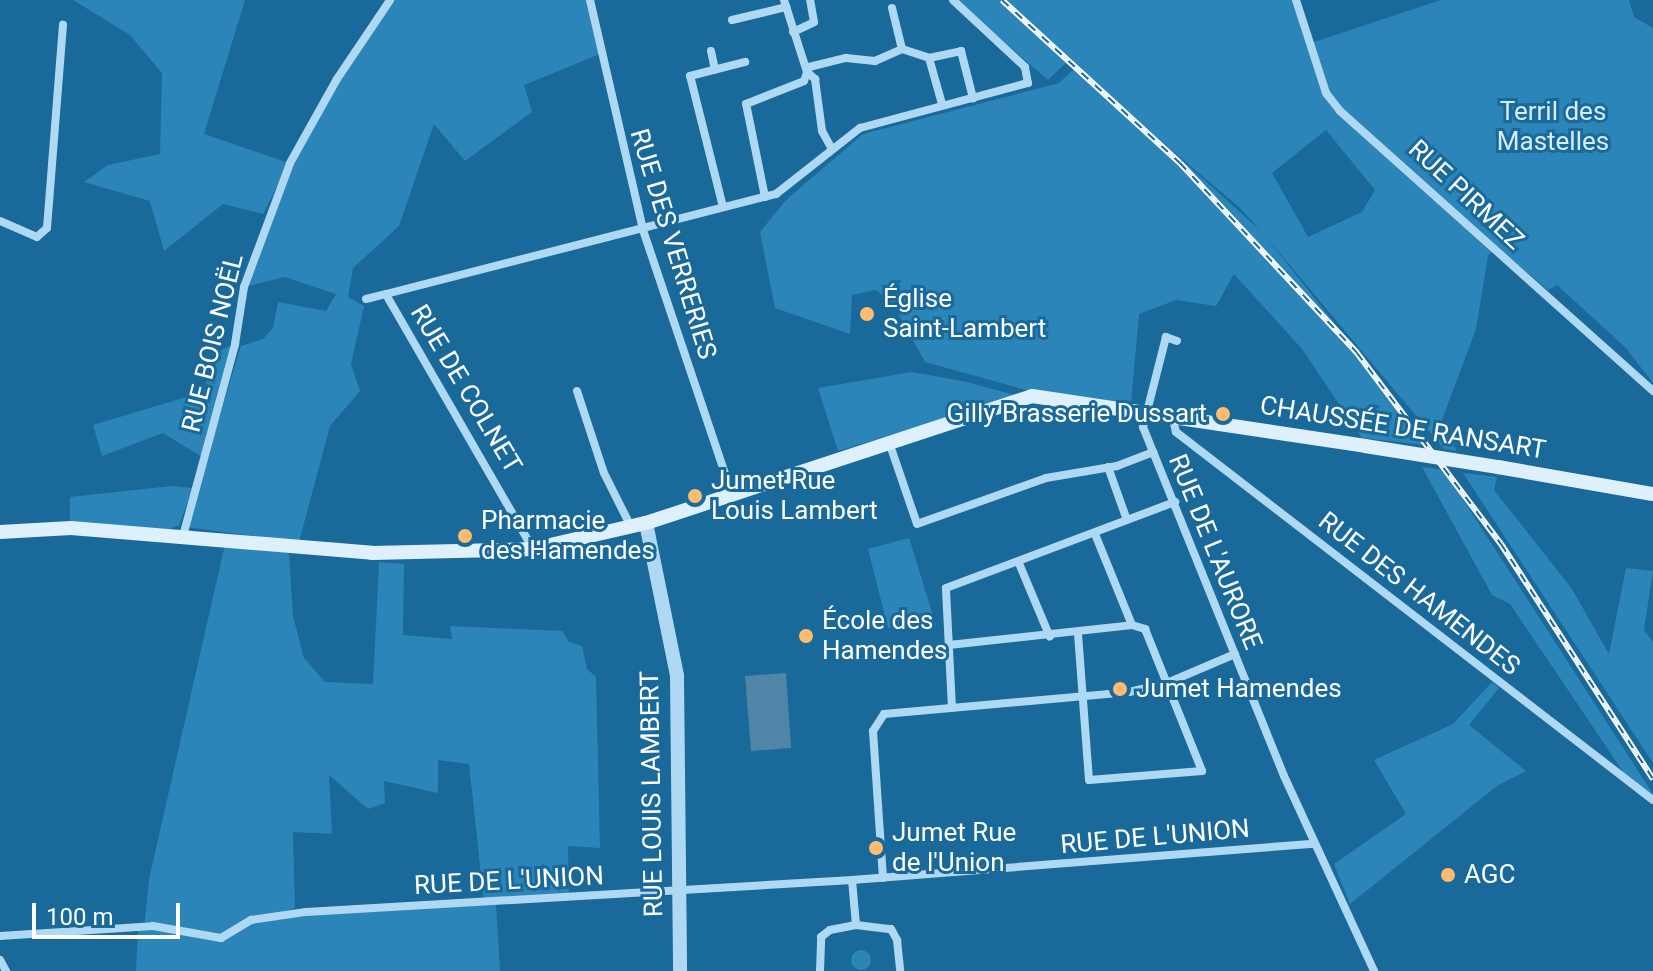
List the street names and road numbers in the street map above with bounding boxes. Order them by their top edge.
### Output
street label: RUE DES VERRERIES [623,125,723,363]
street label: RUE PIRMEZ [1402,134,1530,256]
street label: RUE BOIS NOËL [176,251,250,435]
street label: RUE DE COLNET [404,299,528,479]
street label: CHAUSSÉE DE RANSART [1258,390,1548,466]
street label: RUE DE L'AURORE [1162,450,1268,654]
street label: RUE DES HAMENDES [1312,506,1526,682]
street label: RUE LOUIS LAMBERT [634,671,670,917]
street label: RUE DE L'UNION [1059,813,1251,861]
street label: RUE DE L'UNION [413,860,605,902]

